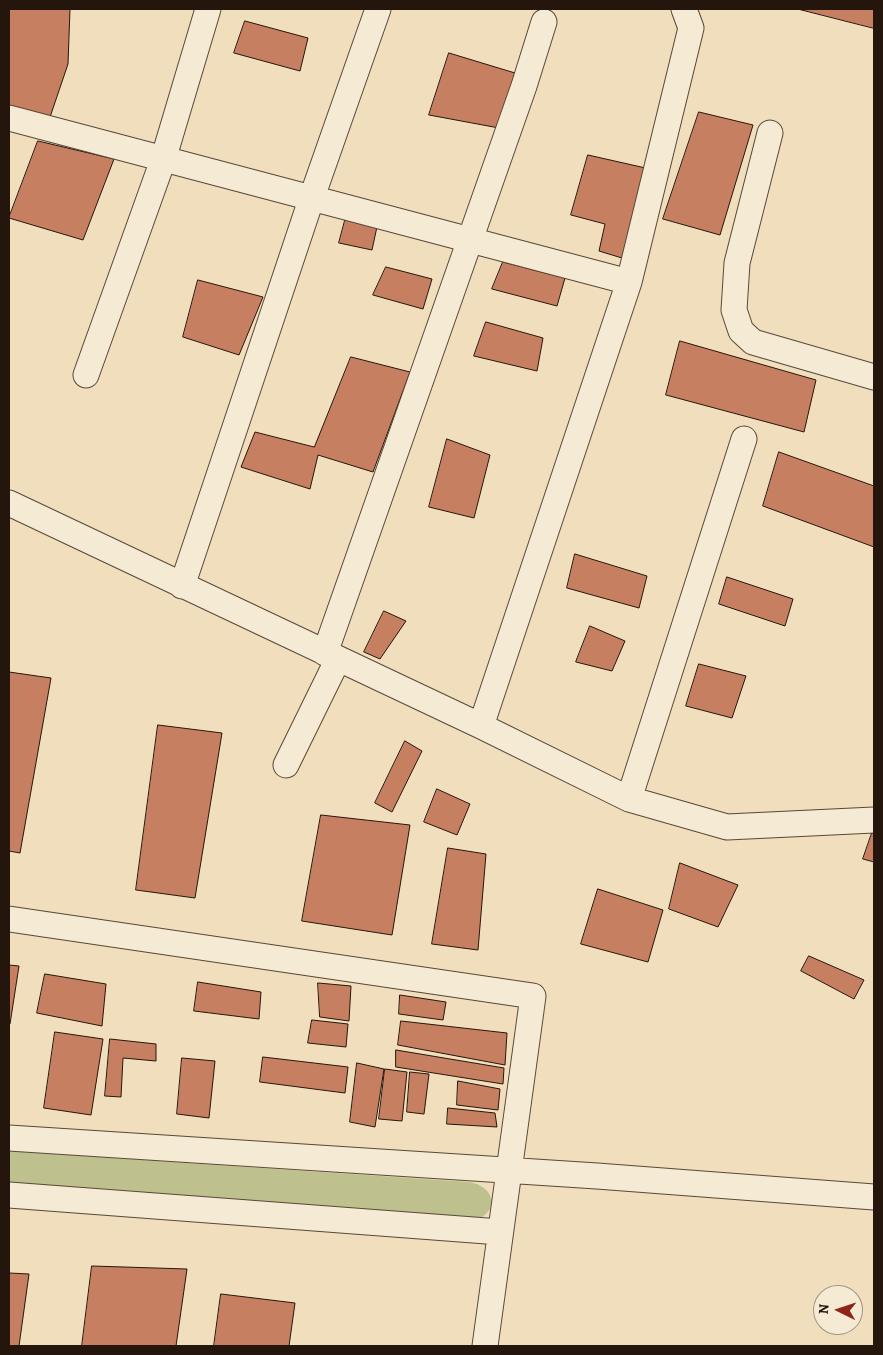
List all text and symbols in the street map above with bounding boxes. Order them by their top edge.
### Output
north arrow [813,1285,863,1335]
text: N [814,1303,833,1315]

